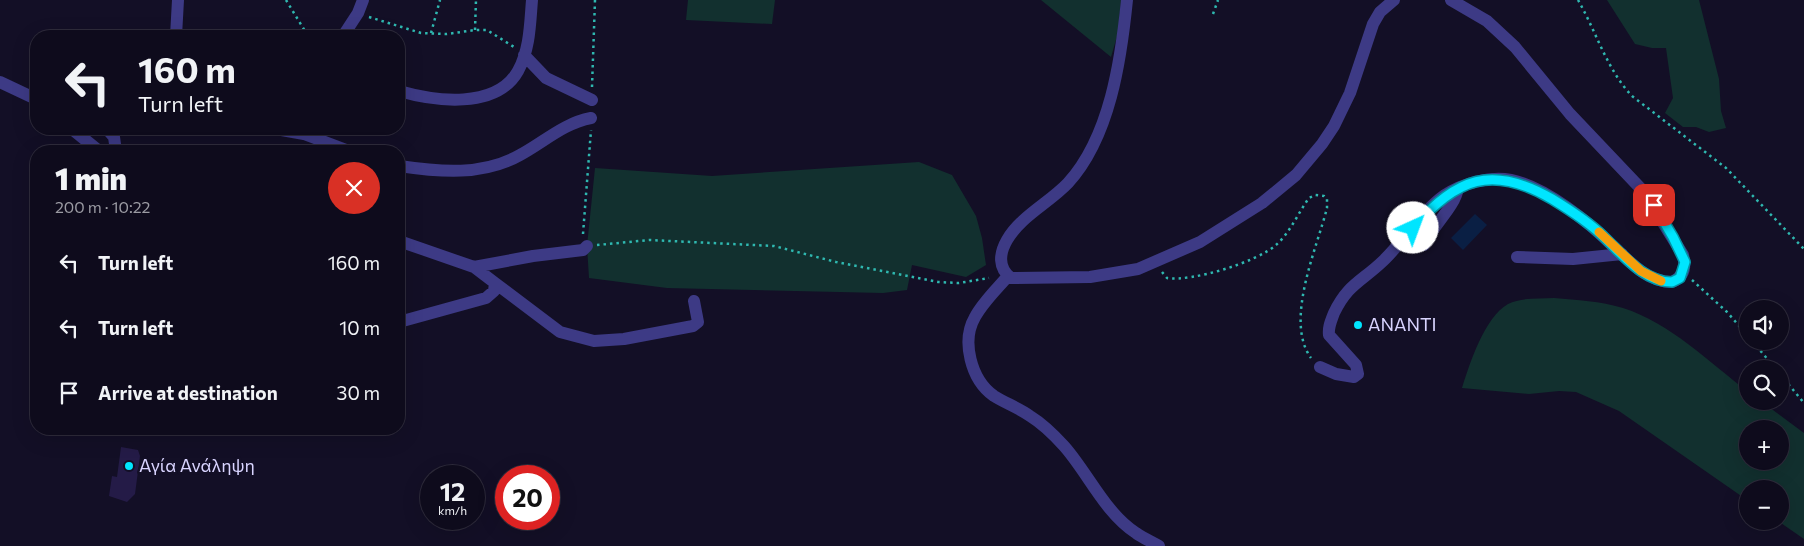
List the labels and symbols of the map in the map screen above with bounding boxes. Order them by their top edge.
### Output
pin [1633,184,1675,226]
position arrow [1386,201,1438,253]
place label: ΑΝΑΝΤΙ [1368,313,1437,335]
marker: ΑΝΑΝΤΙ [1352,319,1364,331]
place label: Αγία Ανάληψη [139,454,255,476]
marker: Αγία Ανάληψη [123,460,135,472]
speed limit sign: 20 [495,465,560,530]

